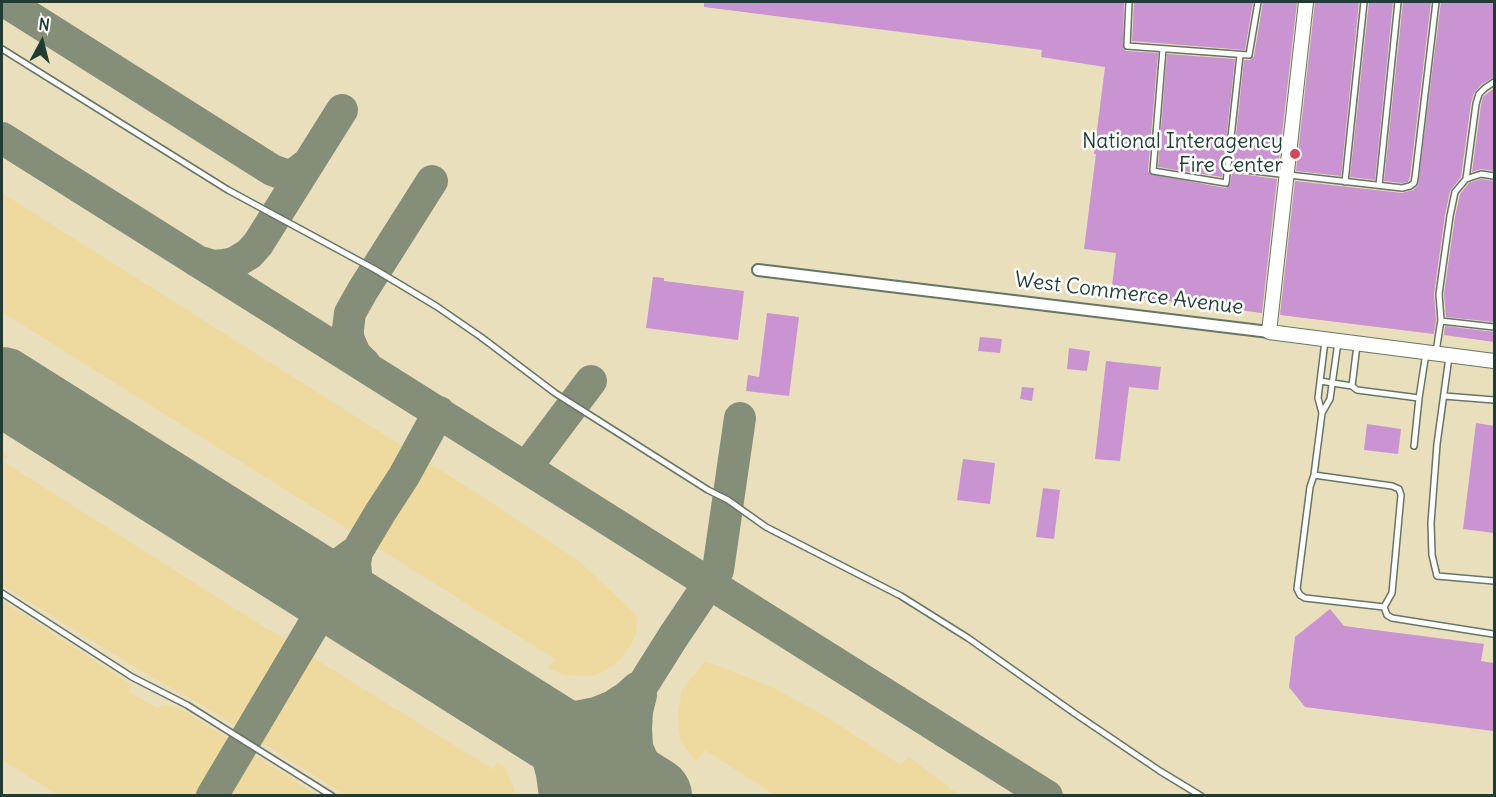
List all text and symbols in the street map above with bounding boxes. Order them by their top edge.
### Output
north arrow [12,12,72,72]
text: N [37,14,51,35]
place label: National Interagency Fire Center [1082,129,1283,179]
marker: National Interagency Fire Center [1288,147,1302,161]
street label: West Commerce Avenue [1013,267,1245,321]

